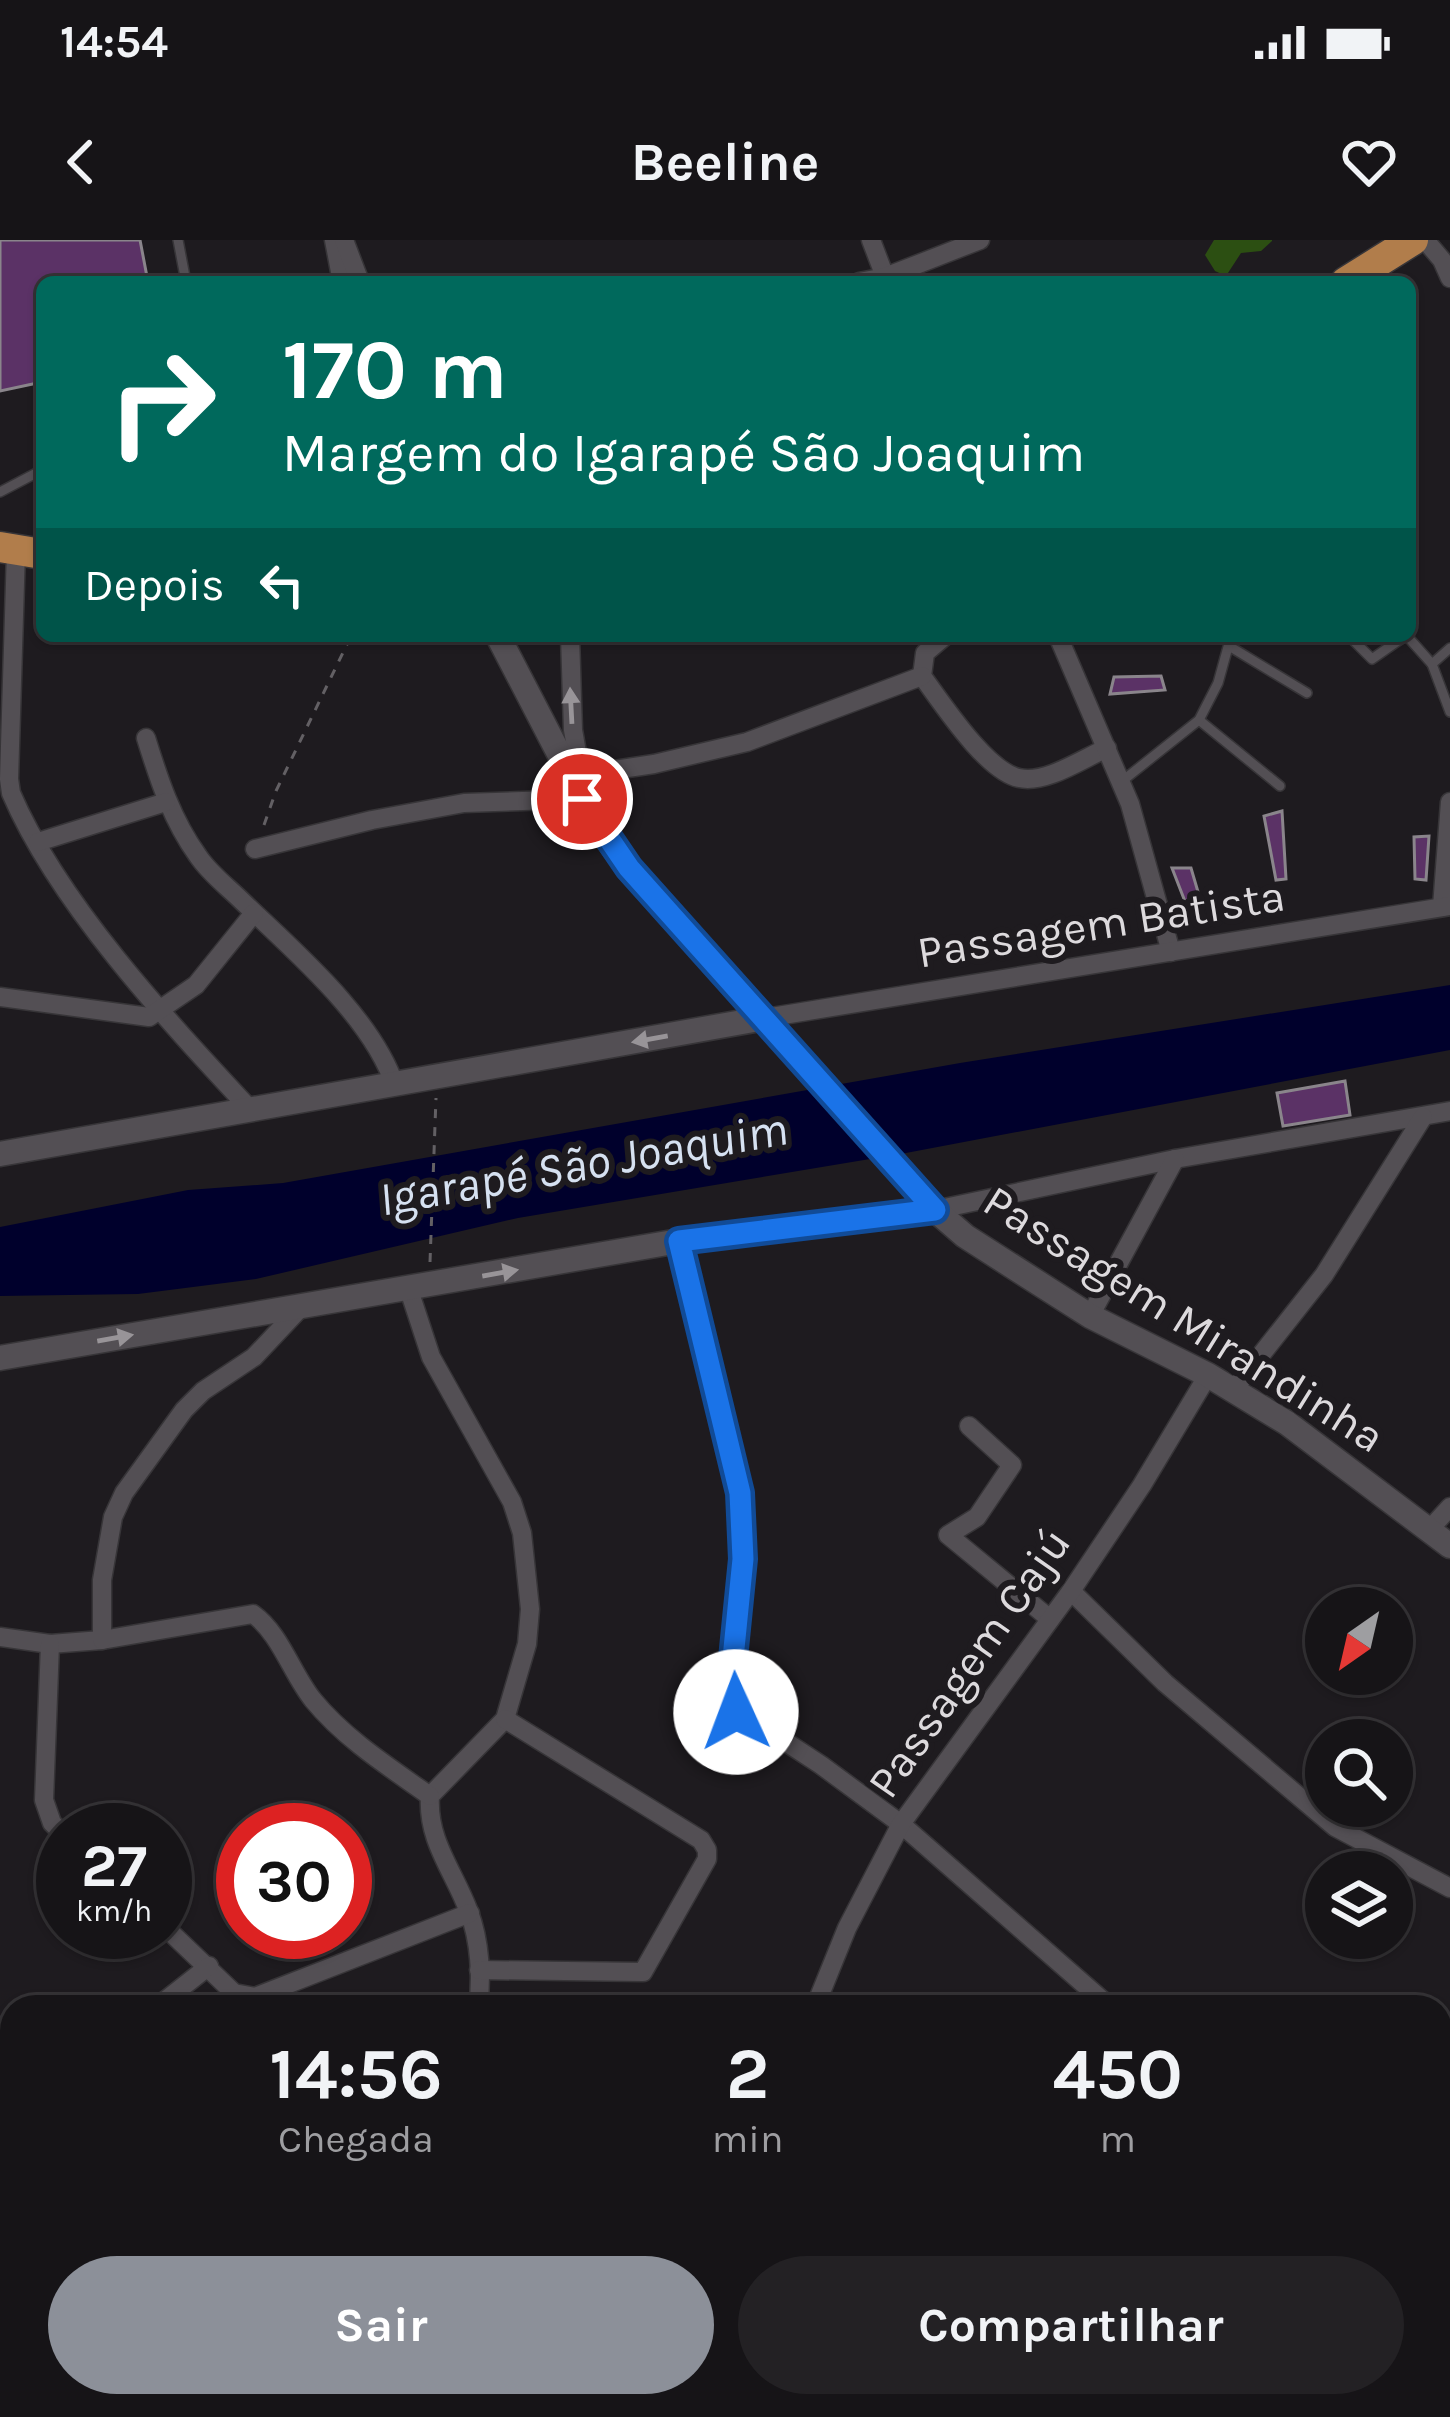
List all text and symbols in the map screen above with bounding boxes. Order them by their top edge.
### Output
text: 14:54 [60,16,168,68]
icon: back [48,129,114,195]
icon: heart [1336,129,1402,195]
text: Beeline [631,130,819,194]
text: 170 m [282,321,508,419]
icon: right [84,324,240,480]
text: Margem do Igarapé São Joaquim [282,421,1085,485]
icon: left [249,552,315,618]
text: Depois [84,559,225,611]
one-way arrow [562,687,581,724]
pin [531,748,633,850]
icon: arrive [549,766,615,832]
street label: Passagem Batista [913,869,1289,980]
one-way arrow [631,1030,669,1049]
water label: Igarapé São Joaquim [374,1101,792,1228]
street label: Passagem Mirandinha [974,1175,1394,1464]
one-way arrow [482,1264,519,1283]
one-way arrow [97,1328,135,1346]
street label: Passagem Cajú [857,1518,1082,1808]
north arrow [1305,1587,1413,1695]
map controls [1305,1587,1413,1959]
position arrow [673,1649,799,1775]
button: search [1305,1719,1413,1827]
speed limit sign: 30 [216,1803,372,1959]
text: 27 [81,1831,147,1901]
button: layers [1305,1851,1413,1959]
text: km/h [76,1893,152,1929]
text: 14:56 [269,2032,443,2116]
text: 2 [726,2032,769,2116]
text: 450 [1053,2032,1183,2116]
text: Chegada [278,2116,434,2162]
text: min [712,2116,783,2162]
text: m [1099,2116,1136,2162]
button: Sair [48,2256,714,2394]
button: Compartilhar [738,2256,1404,2394]

